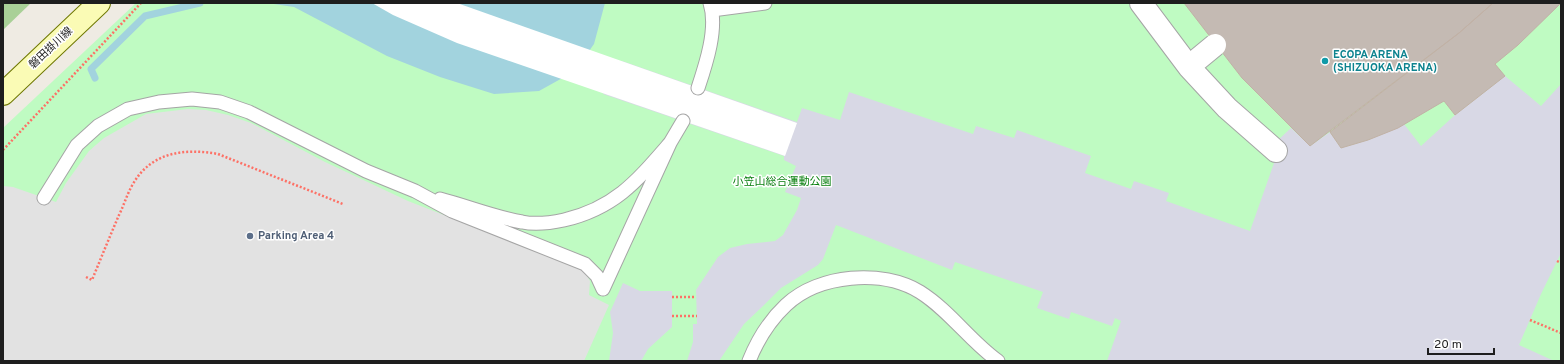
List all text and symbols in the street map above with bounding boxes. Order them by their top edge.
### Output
street label: 磐田掛川線 [26,24,76,72]
place label: ECOPA ARENA (SHIZUOKA ARENA) [1333,48,1437,75]
marker: ECOPA ARENA (SHIZUOKA ARENA) [1320,56,1330,66]
park label: 小笠山総合運動公園 [733,175,832,189]
place label: Parking Area 4 [258,229,334,243]
marker: Parking Area 4 [245,231,255,241]
scale bar [1428,330,1494,356]
text: 20 m [1434,337,1462,353]

